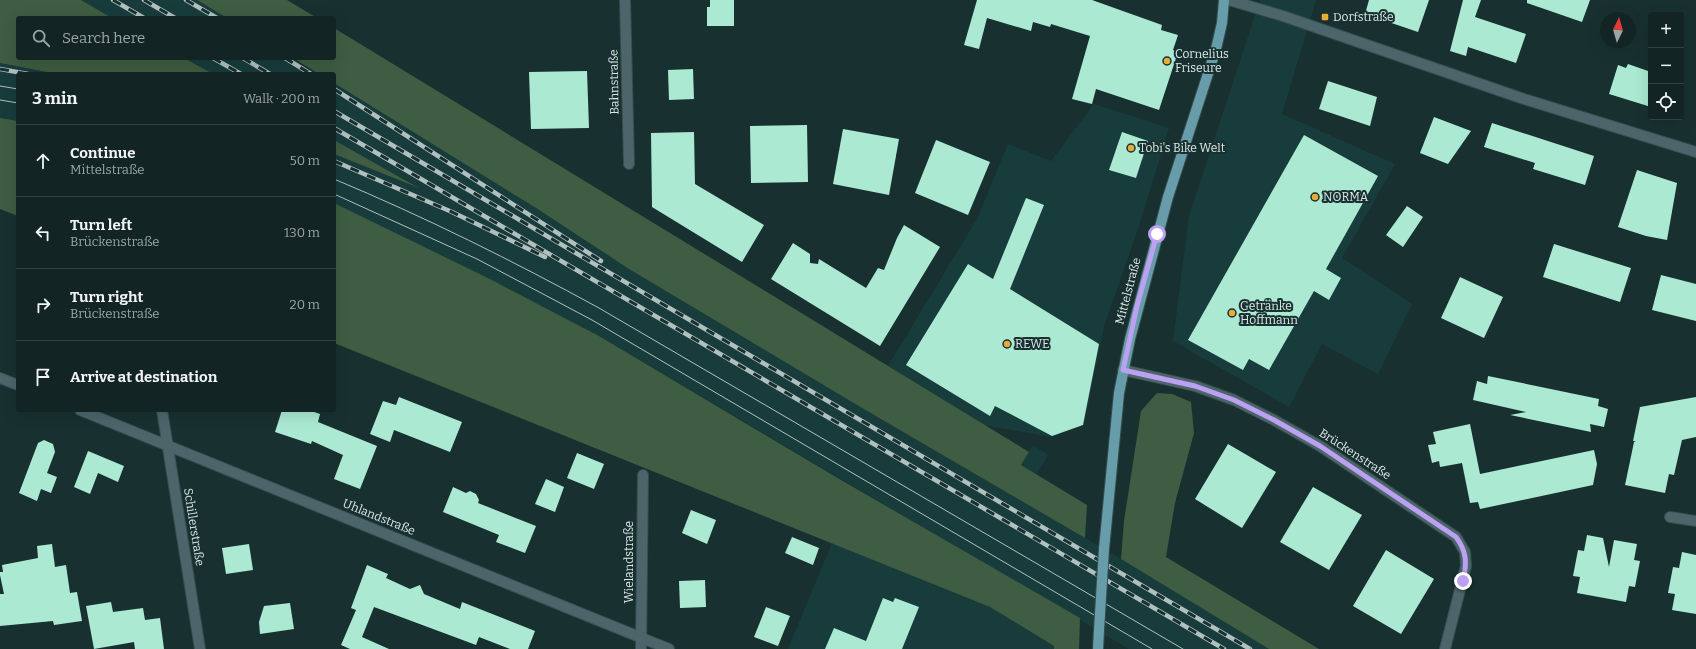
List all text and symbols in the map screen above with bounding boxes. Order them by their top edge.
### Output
place label: Dorfstraße [1333,10,1394,24]
marker: Dorfstraße [1320,12,1330,22]
north arrow [1600,12,1636,48]
map controls [1648,12,1684,120]
button: + [1648,12,1684,48]
search box [16,16,336,60]
icon: search [30,27,52,49]
text: Search here [62,29,145,47]
place label: Cornelius Friseure [1175,47,1229,75]
button: − [1648,48,1684,84]
street label: Bahnstraße [606,49,622,115]
marker: Cornelius Friseure [1162,56,1172,66]
button: locate [1648,84,1684,120]
text: 3 min [32,88,77,109]
text: Walk · 200 m [243,91,320,106]
place label: Tobi's Bike Welt [1139,141,1226,155]
marker: Tobi's Bike Welt [1126,143,1136,153]
text: Continue [70,144,136,162]
icon: ahead [32,150,54,172]
text: 50 m [290,153,320,168]
text: Mittelstraße [70,162,144,177]
place label: NORMA [1323,190,1369,204]
marker: NORMA [1310,192,1320,202]
text: Turn left [70,216,132,234]
icon: left [32,222,54,244]
text: 130 m [284,225,320,240]
route start [1148,225,1166,243]
text: Brückenstraße [70,234,159,249]
street label: Mittelstraße [1112,256,1144,326]
text: Turn right [70,288,143,306]
icon: right [32,294,54,316]
text: 20 m [290,297,320,312]
place label: Getränke Hoffmann [1240,299,1298,327]
text: Brückenstraße [70,306,159,321]
marker: Getränke Hoffmann [1227,308,1237,318]
place label: REWE [1015,337,1049,351]
marker: REWE [1002,339,1012,349]
icon: arrive [32,366,54,388]
text: Arrive at destination [70,368,217,386]
street label: Brückenstraße [1317,426,1393,482]
street label: Schillerstraße [181,487,207,567]
street label: Uhlandstraße [341,496,417,538]
street label: Wielandstraße [622,521,636,603]
route end [1454,572,1472,590]

